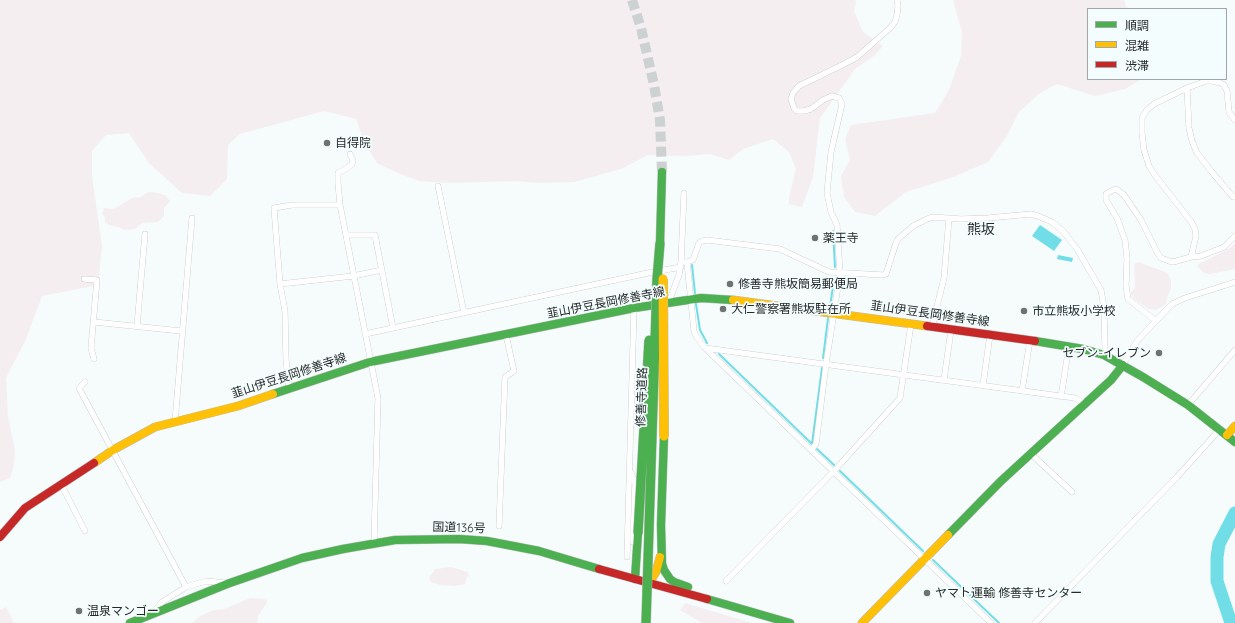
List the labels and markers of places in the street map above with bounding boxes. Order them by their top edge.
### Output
place label: 自得院 [335,136,371,150]
marker: 自得院 [322,138,332,148]
place label: 薬王寺 [823,231,859,245]
marker: 薬王寺 [810,233,820,243]
place label: 修善寺熊坂簡易郵便局 [738,277,858,291]
marker: 修善寺熊坂簡易郵便局 [725,279,735,289]
place label: 大仁警察署熊坂駐在所 [731,302,851,316]
marker: 大仁警察署熊坂駐在所 [718,304,728,314]
place label: 市立熊坂小学校 [1032,304,1116,318]
marker: 市立熊坂小学校 [1019,306,1029,316]
place label: セブン-イレブン [1062,346,1151,360]
marker: セブン-イレブン [1154,348,1164,358]
place label: ヤマト運輸 修善寺センター [935,586,1082,600]
marker: ヤマト運輸 修善寺センター [922,588,932,598]
place label: 温泉マンゴー [87,604,159,618]
marker: 温泉マンゴー [74,606,84,616]

